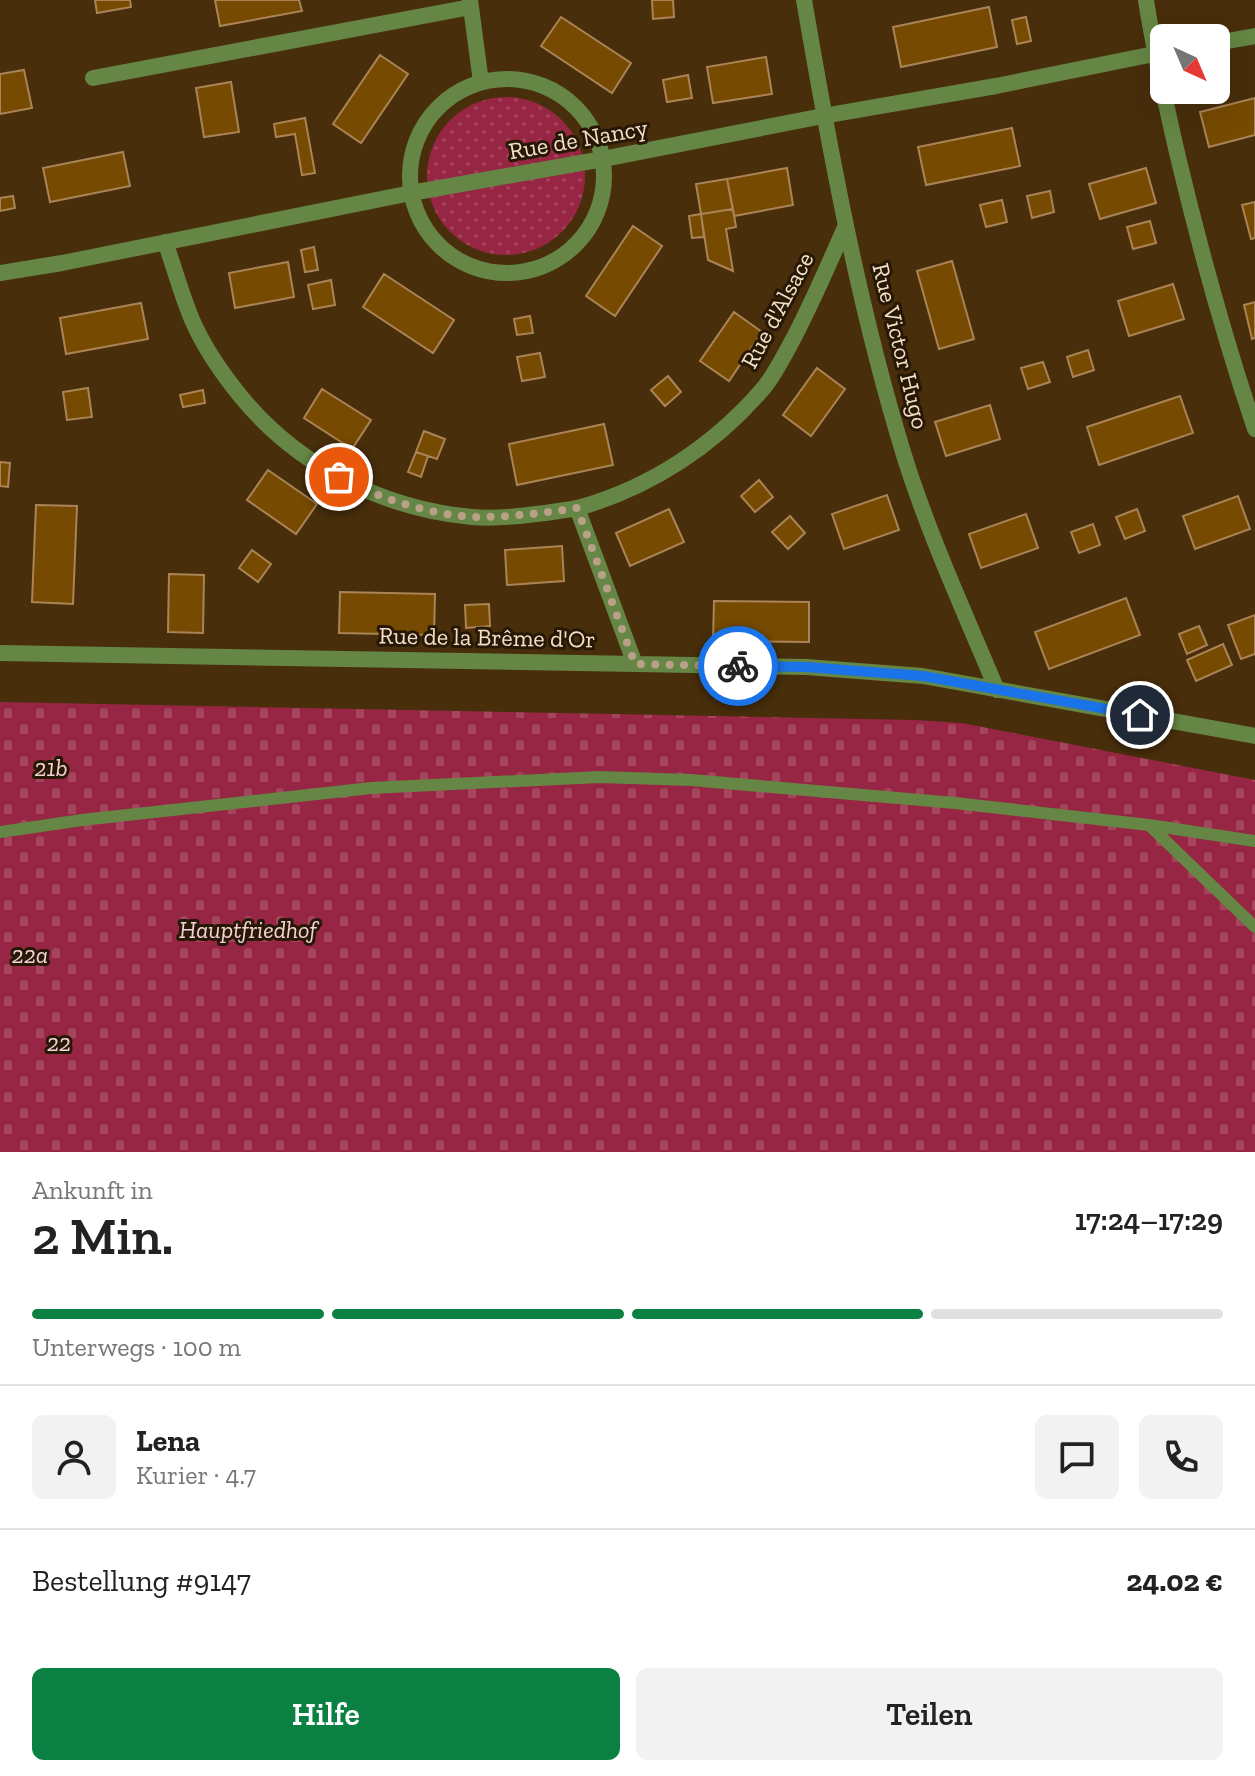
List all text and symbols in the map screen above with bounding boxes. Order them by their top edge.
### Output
north arrow [1150,24,1230,104]
map controls [1150,24,1230,104]
street label: Rue de Nancy [506,112,651,166]
street label: Rue d'Alsace [734,247,820,373]
street label: Rue Victor Hugo [866,260,936,432]
pin [305,443,373,511]
icon: bag [317,455,361,499]
street label: Rue de la Brême d'Or [378,621,596,653]
courier [698,626,778,706]
icon: bike [716,644,760,688]
pin [1106,681,1174,749]
icon: home [1118,693,1162,737]
park label: 21b [34,753,68,782]
park label: Hauptfriedhof [179,915,320,944]
park label: 22a [12,940,48,969]
park label: 22 [47,1028,71,1057]
text: Ankunft in [32,1174,153,1206]
text: 17:24–17:29 [1075,1202,1223,1238]
text: 2 Min. [32,1205,173,1267]
text: Unterwegs · 100 m [32,1331,241,1363]
button: person [32,1415,116,1499]
button: chat [1035,1415,1119,1499]
button: phone [1139,1415,1223,1499]
text: Lena [136,1423,200,1459]
text: Kurier · 4.7 [136,1459,256,1491]
text: Bestellung #9147 [32,1563,251,1599]
text: 24.02 € [1126,1563,1223,1599]
button: Hilfe [32,1668,620,1760]
button: Teilen [636,1668,1223,1760]

